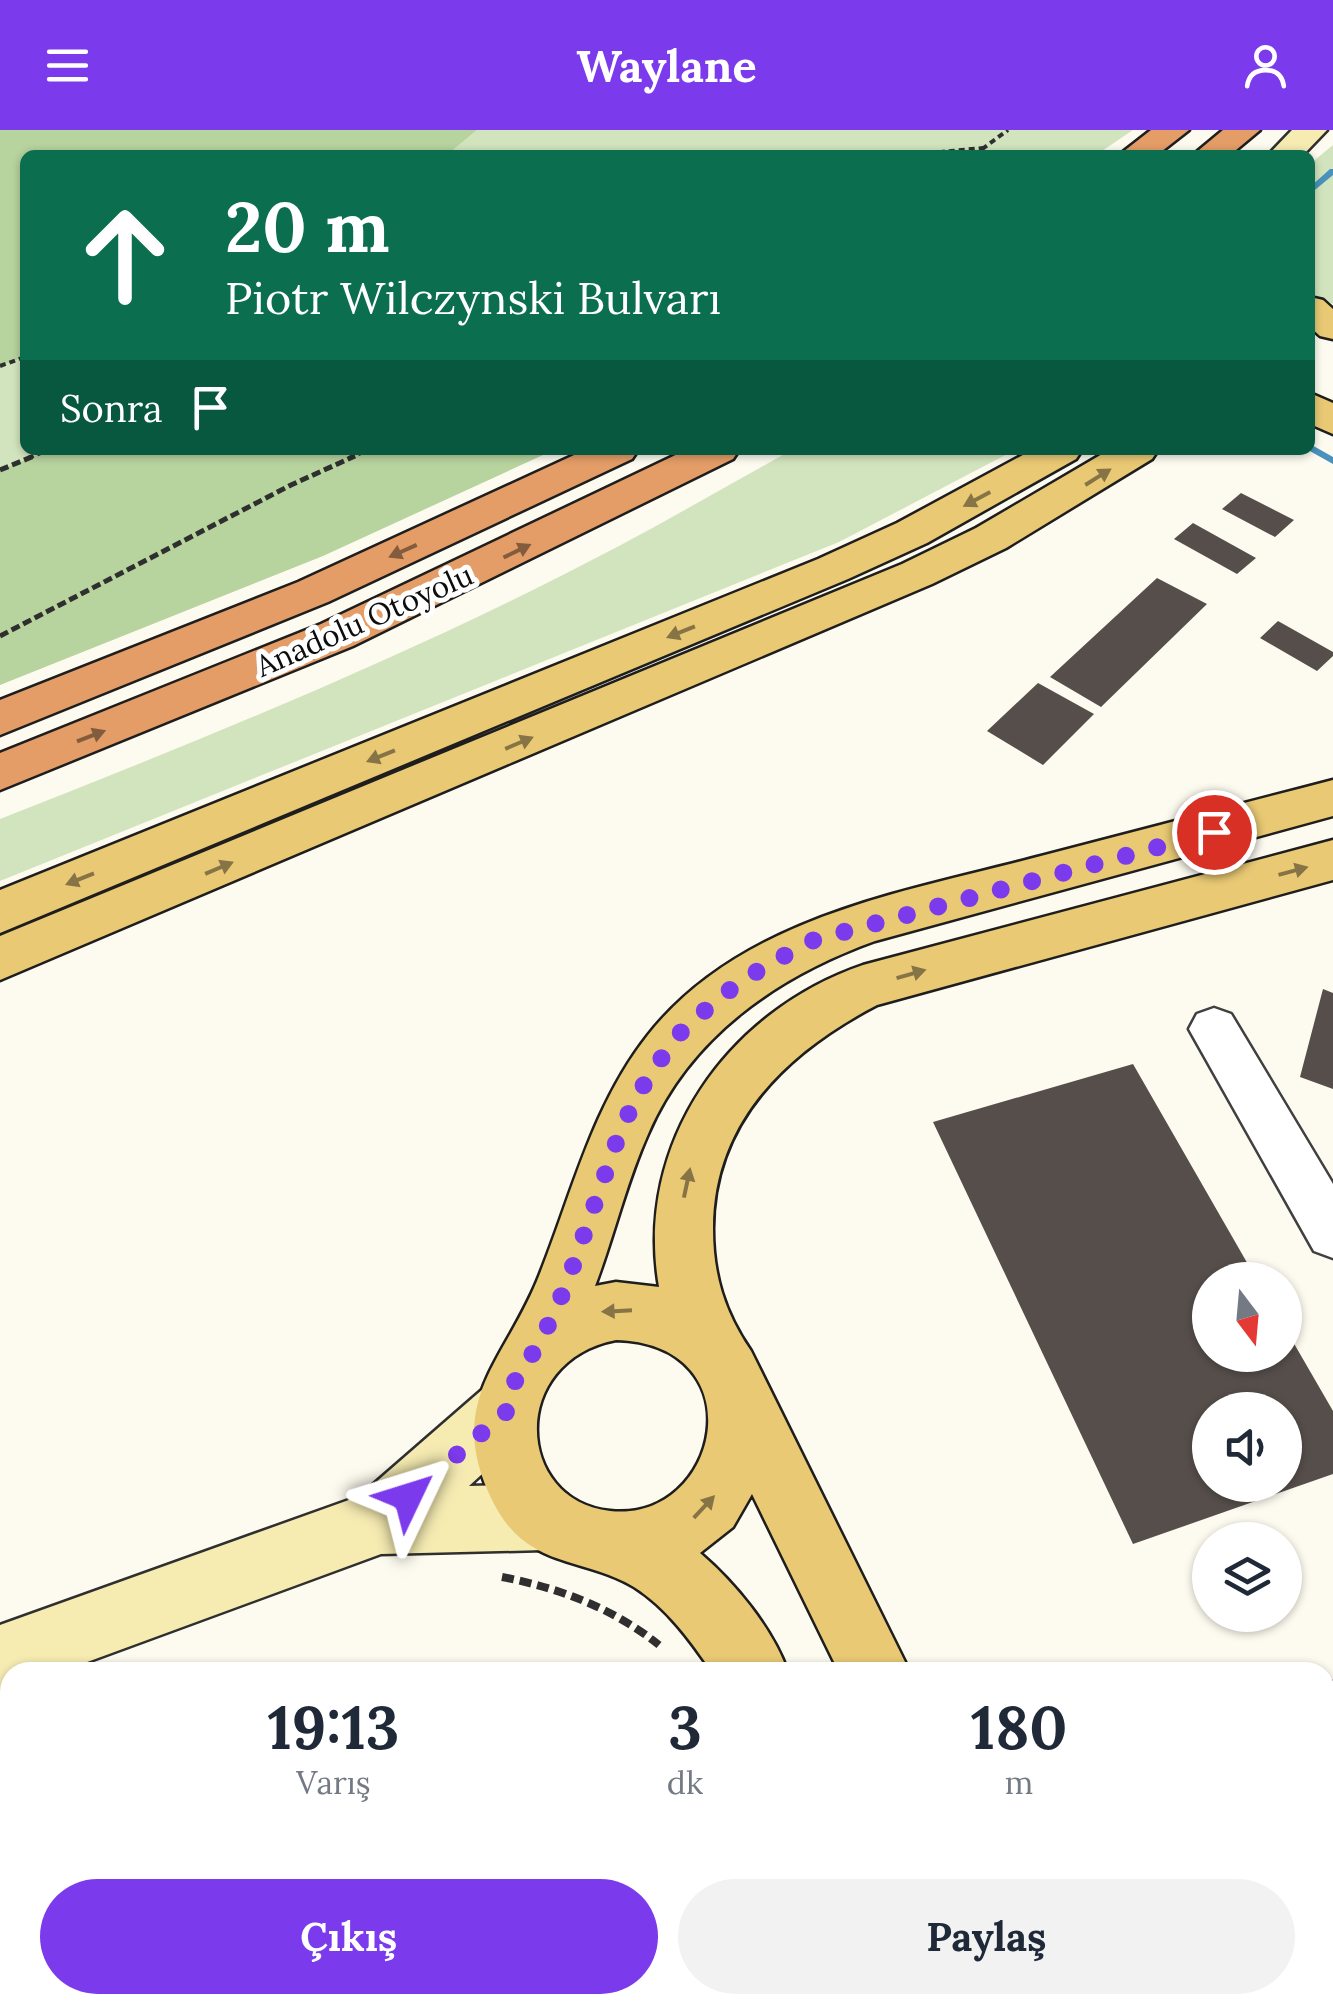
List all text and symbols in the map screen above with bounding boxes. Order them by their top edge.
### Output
text: Waylane [576,37,757,94]
icon: menu [40,38,95,93]
icon: person [1238,38,1293,93]
text: 20 m [225,182,390,271]
icon: ahead [60,190,190,320]
text: Piotr Wilczynski Bulvarı [225,269,721,326]
icon: arrive [183,380,238,435]
text: Sonra [60,384,163,432]
one-way arrow [1084,468,1111,486]
one-way arrow [963,490,992,507]
one-way arrow [388,543,418,559]
one-way arrow [503,543,532,560]
street label: Anadolu Otoyolu [249,555,479,686]
one-way arrow [666,625,696,641]
one-way arrow [76,728,106,744]
one-way arrow [504,734,534,750]
one-way arrow [366,748,396,764]
pin [1172,790,1257,875]
icon: arrive [1187,805,1242,860]
one-way arrow [204,859,234,875]
one-way arrow [1277,863,1308,879]
one-way arrow [65,872,95,888]
one-way arrow [896,965,927,981]
one-way arrow [680,1167,696,1198]
north arrow [1192,1262,1302,1372]
map controls [1192,1262,1302,1632]
one-way arrow [601,1303,633,1319]
button: sound [1192,1392,1302,1502]
position arrow [356,1445,460,1549]
one-way arrow [692,1495,715,1519]
button: layers [1192,1522,1302,1632]
text: 19:13 [267,1689,399,1765]
text: 3 [668,1689,702,1765]
text: 180 [971,1689,1068,1765]
text: Varış [296,1762,371,1803]
text: dk [667,1762,703,1803]
text: m [1005,1762,1033,1803]
button: Çıkış [40,1879,658,1994]
button: Paylaş [678,1879,1295,1994]

